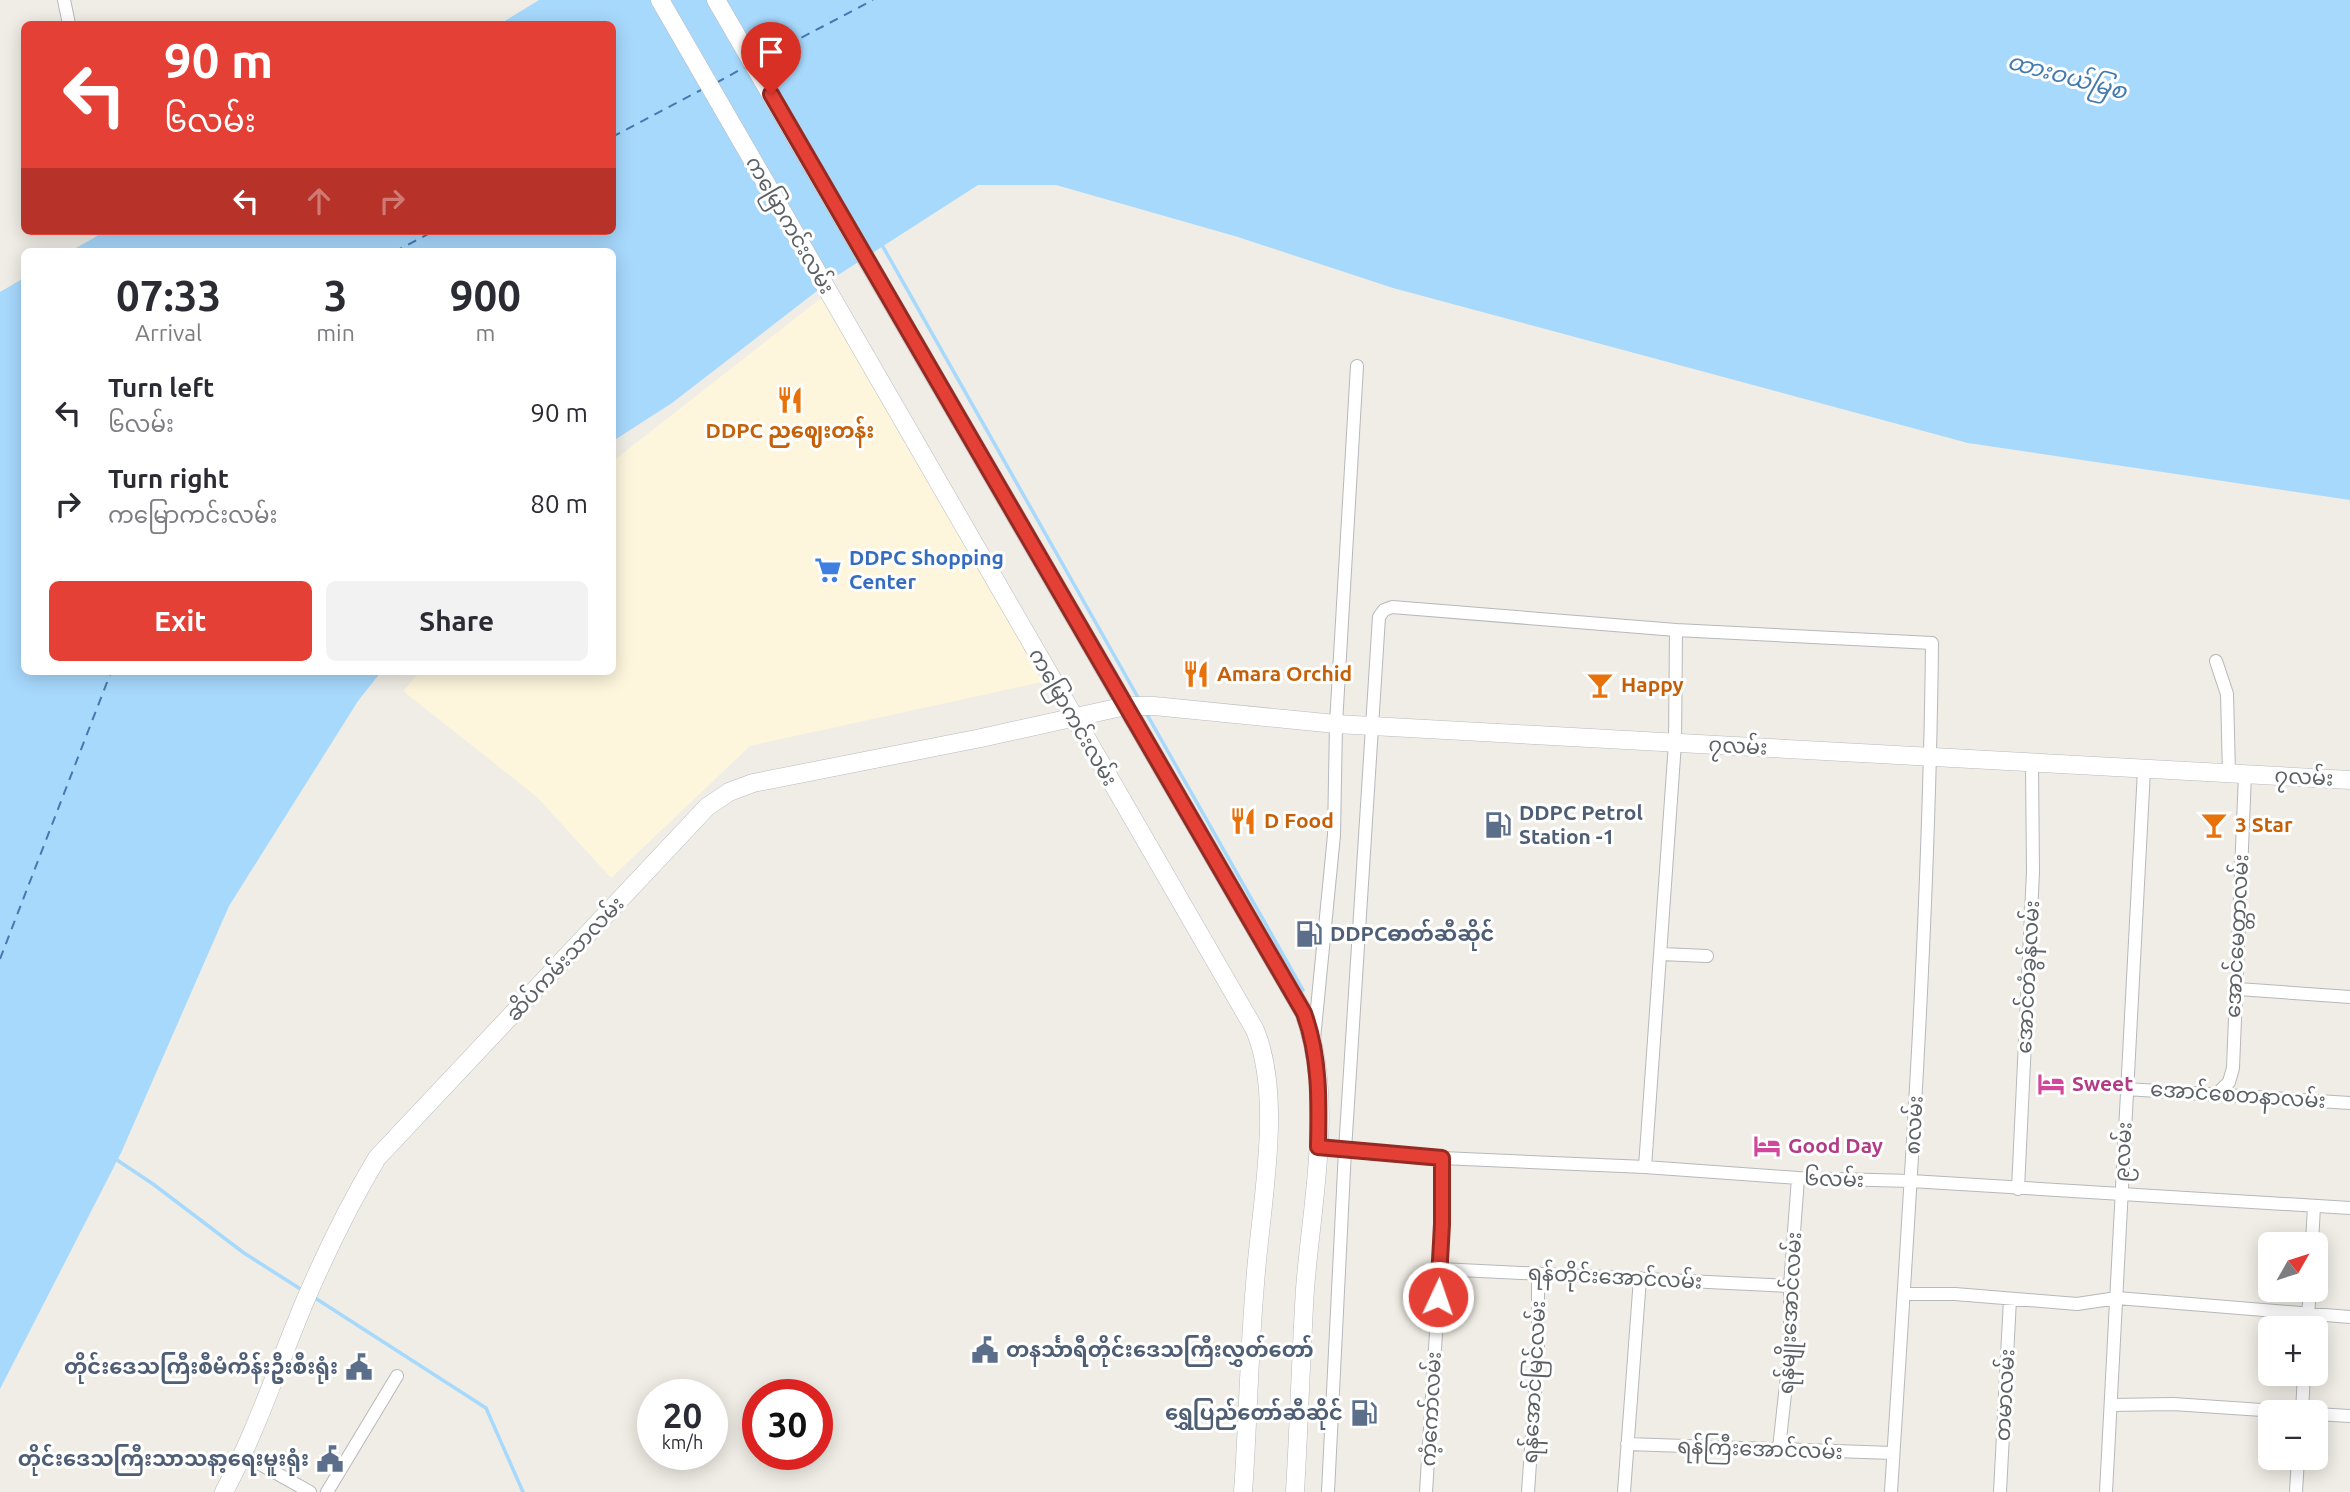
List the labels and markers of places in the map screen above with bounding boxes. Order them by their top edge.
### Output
pin [741,22,801,94]
restaurant icon: DDPC ညဈေးတန်း [775,385,805,415]
place label: DDPC ညဈေးတန်း [706,415,874,448]
place label: DDPC Shopping Center [849,545,1004,593]
supermarket icon: DDPC Shopping Center [813,555,843,585]
restaurant icon: Amara Orchid [1181,659,1211,689]
place label: Amara Orchid [1217,661,1352,685]
bar icon: Happy [1585,670,1615,700]
place label: Happy [1621,672,1684,696]
place label: DDPC Petrol Station -1 [1519,800,1643,848]
restaurant icon: D Food [1228,806,1258,836]
place label: D Food [1264,808,1334,832]
fuel station icon: DDPC Petrol Station -1 [1483,810,1513,840]
bar icon: 3 Star [2199,810,2229,840]
place label: 3 Star [2235,812,2293,836]
place label: DDPCဓာတ်ဆီဆိုင် [1330,918,1494,951]
fuel station icon: DDPCဓာတ်ဆီဆိုင် [1294,919,1324,949]
hotel icon: Sweet [2036,1069,2066,1099]
place label: Sweet [2072,1071,2133,1095]
hotel icon: Good Day [1752,1131,1782,1161]
place label: Good Day [1788,1133,1883,1157]
place label: တနင်္သာရီတိုင်းဒေသကြီးလွှတ်တော် [1006,1334,1314,1367]
public building icon: တနင်္သာရီတိုင်းဒေသကြီးလွှတ်တော် [970,1335,1000,1365]
place label: တိုင်းဒေသကြီးစီမံကိန်းဦးစီးရုံး [64,1351,338,1384]
public building icon: တိုင်းဒေသကြီးစီမံကိန်းဦးစီးရုံး [344,1352,374,1382]
place label: ရွှေပြည်တော်ဆီဆိုင် [1165,1397,1343,1430]
fuel station icon: ရွှေပြည်တော်ဆီဆိုင် [1349,1398,1379,1428]
place label: တိုင်းဒေသကြီးသာသနာ့ရေးမူးရုံး [18,1443,309,1476]
public building icon: တိုင်းဒေသကြီးသာသနာ့ရေးမူးရုံး [315,1444,345,1474]

